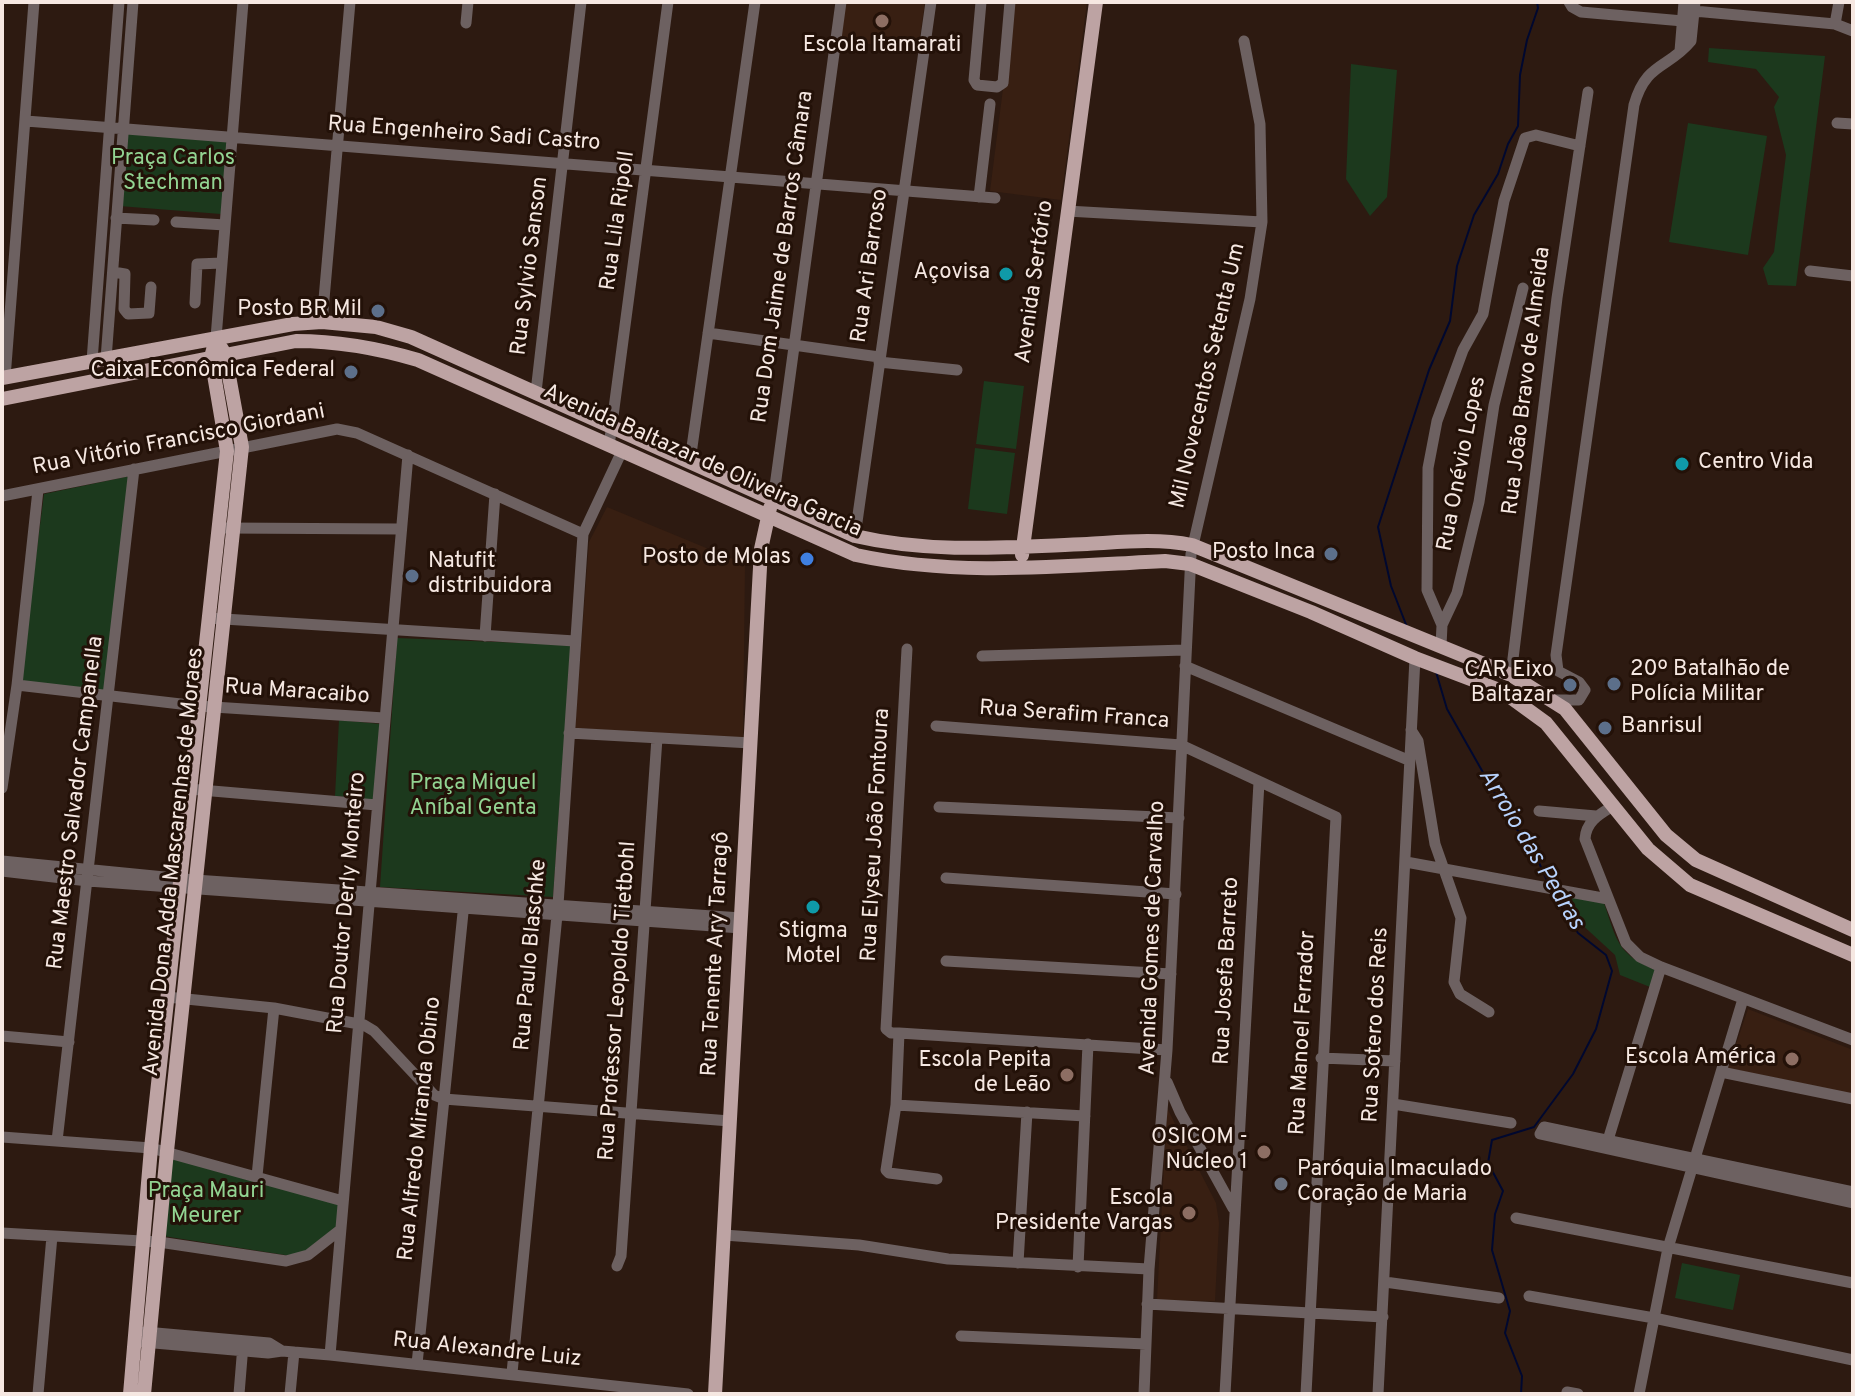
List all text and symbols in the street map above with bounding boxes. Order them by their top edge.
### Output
marker: Escola Itamarati [873,12,891,30]
place label: Escola Itamarati [803,34,961,60]
street label: Rua Dom Jaime de Barros Câmara [748,89,820,425]
street label: Rua Engenheiro Sadi Castro [327,112,601,158]
park label: Praça Carlos Stechman [111,147,235,198]
street label: Rua Lila Ripoll [596,149,642,293]
street label: Rua Sylvio Sanson [507,175,555,357]
street label: Rua Ari Barroso [847,187,895,345]
street label: Avenida Sertório [1011,199,1061,365]
street label: Mil Novecentos Setenta Um [1166,241,1252,511]
street label: Rua João Bravo de Almeida [1498,245,1558,517]
place label: Açovisa [913,261,990,287]
marker: Açovisa [997,265,1015,283]
place label: Posto BR Mil [237,298,362,324]
marker: Posto BR Mil [369,302,387,320]
place label: Caixa Econômica Federal [91,359,335,385]
marker: Caixa Econômica Federal [342,363,360,381]
street label: Rua Onévio Lopes [1433,374,1493,554]
street label: Avenida Baltazar de Oliveira Garcia [539,380,865,544]
street label: Rua Vitório Francisco Giordani [31,400,327,482]
place label: Centro Vida [1698,451,1813,477]
marker: Centro Vida [1673,455,1691,473]
place label: Posto Inca [1212,541,1315,567]
marker: Posto Inca [1322,545,1340,563]
place label: Posto de Molas [642,546,791,572]
place label: Natufit distribuidora [428,550,552,602]
marker: Posto de Molas [798,550,816,568]
marker: Natufit distribuidora [403,567,421,585]
street label: Rua Maestro Salvador Campanella [43,635,111,971]
street label: Avenida Dona Adda Mascarenhas de Moraes [139,646,211,1078]
place label: 20º Batalhão de Polícia Militar [1630,658,1790,710]
place label: CAR Eixo Baltazar [1464,659,1554,710]
street label: Rua Maracaibo [224,675,370,711]
marker: 20º Batalhão de Polícia Militar [1605,675,1623,693]
marker: CAR Eixo Baltazar [1561,676,1579,694]
street label: Rua Serafim Franca [978,696,1170,736]
street label: Rua Elyseu João Fontoura [857,708,897,962]
place label: Banrisul [1621,715,1702,741]
marker: Banrisul [1596,719,1614,737]
water label: Arroio das Pedras [1471,764,1589,936]
street label: Rua Doutor Derly Monteiro [323,771,373,1035]
park label: Praça Miguel Aníbal Genta [409,772,537,824]
street label: Avenida Gomes de Carvalho [1136,800,1172,1076]
street label: Rua Tenente Ary Tarragô [697,831,737,1077]
street label: Rua Professor Leopoldo Tietbohl [595,840,643,1162]
street label: Rua Paulo Blaschke [510,858,554,1052]
street label: Rua Josefa Barreto [1210,876,1246,1066]
marker: Stigma Motel [804,898,822,916]
place label: Stigma Motel [778,920,848,972]
street label: Rua Sotero dos Reis [1359,927,1395,1123]
street label: Rua Manoel Ferrador [1285,930,1323,1136]
street label: Rua Alfredo Miranda Obino [394,995,448,1263]
place label: Escola América [1625,1046,1776,1072]
place label: Escola Pepita de Leão [918,1049,1051,1100]
marker: Escola América [1783,1050,1801,1068]
marker: Escola Pepita de Leão [1058,1066,1076,1084]
place label: OSICOM - Núcleo 1 [1151,1126,1248,1178]
marker: OSICOM - Núcleo 1 [1255,1143,1273,1161]
place label: Paróquia Imaculado Coração de Maria [1297,1158,1492,1210]
marker: Paróquia Imaculado Coração de Maria [1272,1175,1290,1193]
park label: Praça Mauri Meurer [148,1180,264,1232]
place label: Escola Presidente Vargas [995,1187,1173,1238]
marker: Escola Presidente Vargas [1180,1204,1198,1222]
street label: Rua Alexandre Luiz [391,1328,583,1374]

